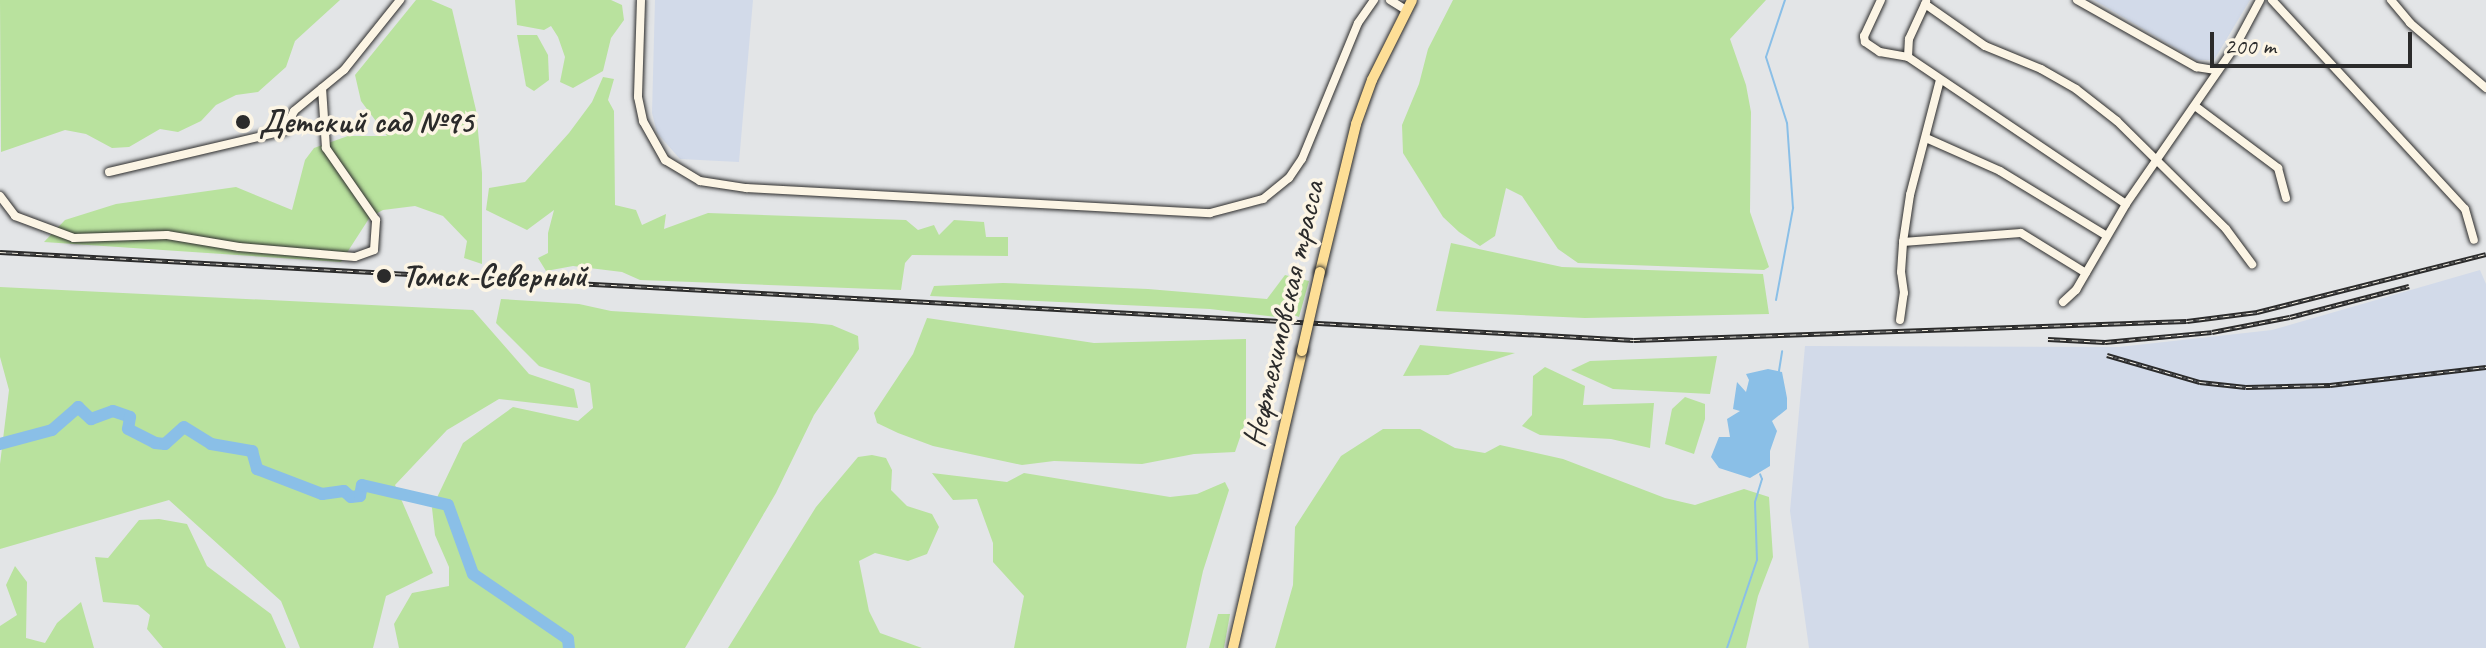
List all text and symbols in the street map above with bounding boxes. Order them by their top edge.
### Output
scale bar [2214,16,2416,66]
text: 200 m [2224,31,2276,61]
place label: Детский сад №95 [259,103,473,141]
marker: Детский сад №95 [234,113,252,131]
street label: Нефтехимовская трасса [1235,179,1333,449]
place label: Томск-Северный [402,257,587,295]
marker: Томск-Северный [373,265,395,287]

